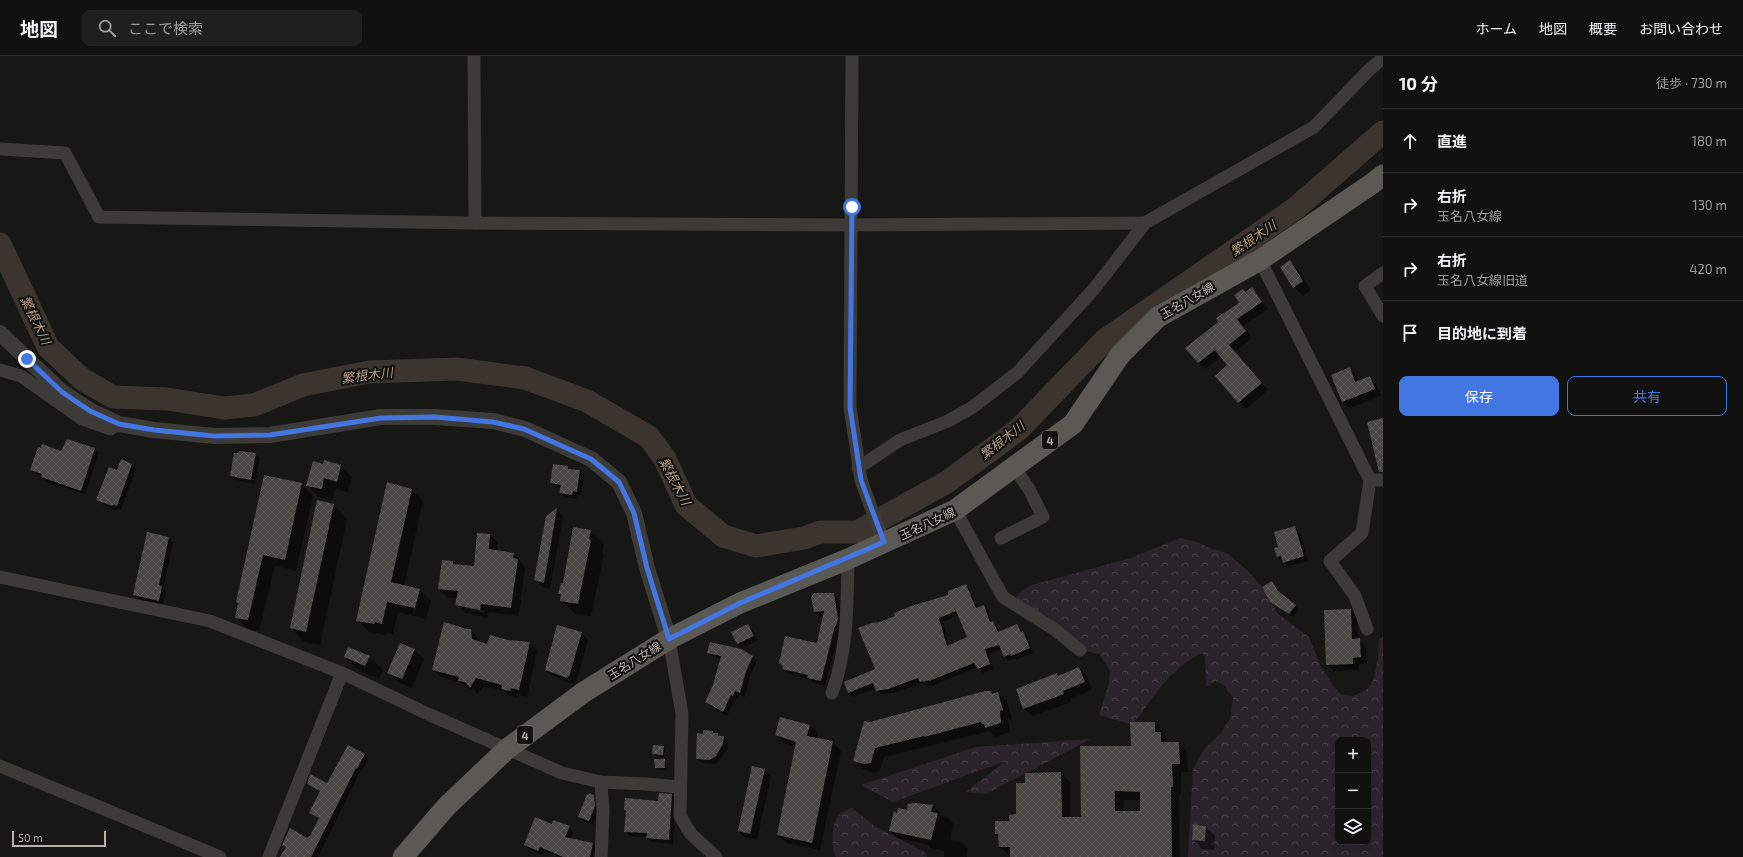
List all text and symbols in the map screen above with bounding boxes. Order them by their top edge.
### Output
search box [82,10,362,46]
text: 地図 [20,17,58,40]
icon: search [96,17,118,39]
text: ここで検索 [128,19,203,37]
text: ホーム [1475,20,1517,37]
text: 地図 [1539,20,1567,37]
text: 概要 [1589,20,1617,37]
text: お問い合わせ [1639,20,1723,37]
text: 10 分 [1399,73,1438,93]
text: 徒歩 · 730 m [1656,75,1727,91]
icon: ahead [1399,130,1421,152]
text: 直進 [1437,132,1467,150]
text: 180 m [1692,133,1727,149]
text: 右折 [1437,187,1467,205]
icon: right [1399,194,1421,216]
text: 130 m [1692,197,1727,213]
route start [843,198,861,216]
text: 玉名八女線 [1437,208,1502,224]
water label: 繁根木川 [1227,216,1281,259]
text: 右折 [1437,251,1467,269]
icon: right [1399,258,1421,280]
text: 420 m [1690,261,1727,277]
text: 玉名八女線旧道 [1437,272,1528,288]
street label: 玉名八女線 [1158,279,1216,321]
water label: 繁根木川 [17,293,55,349]
icon: arrive [1399,322,1421,344]
text: 目的地に到着 [1437,324,1527,342]
route end [18,350,36,368]
water label: 繁根木川 [340,364,396,386]
button: 保存 [1399,376,1559,416]
button: 共有 [1567,376,1727,416]
water label: 繁根木川 [977,416,1029,462]
road number: 4 [1042,431,1058,449]
water label: 繁根木川 [656,454,695,509]
street label: 玉名八女線 [897,504,957,542]
street label: 玉名八女線 [605,638,663,682]
road number: 4 [517,726,533,744]
map controls [1335,737,1371,845]
button: + [1335,737,1371,773]
button: − [1335,773,1371,809]
button: layers [1335,809,1371,845]
scale bar [12,829,106,848]
text: 50 m [18,831,43,844]

